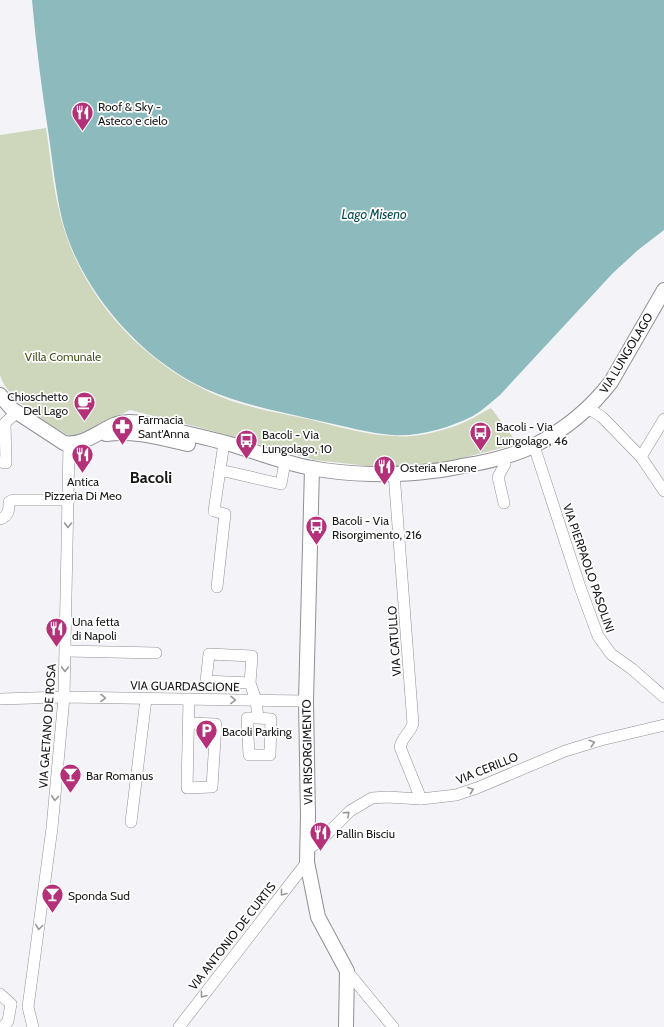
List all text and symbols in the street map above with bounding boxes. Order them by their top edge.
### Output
place label: Roof & Sky - Asteco e cielo [98,99,168,128]
restaurant icon: Roof & Sky - Asteco e cielo [70,100,96,133]
water label: Lago Miseno [341,206,407,222]
street label: VIA LUNGOLAGO [596,310,656,396]
park label: Villa Comunale [25,349,101,364]
place label: Chioschetto Del Lago [7,389,68,418]
cafe icon: Chioschetto Del Lago [71,390,97,423]
place label: Farmacia Sant'Anna [138,412,190,441]
pharmacy icon: Farmacia Sant'Anna [110,413,136,446]
place label: Bacoli - Via Lungolago, 46 [496,419,568,448]
bus stop icon: Bacoli - Via Lungolago, 46 [468,420,494,453]
place label: Bacoli - Via Lungolago, 10 [262,427,332,456]
bus stop icon: Bacoli - Via Lungolago, 10 [233,428,259,461]
restaurant icon: Antica Pizzeria Di Meo [70,441,96,474]
restaurant icon: Osteria Nerone [371,454,397,487]
place label: Osteria Nerone [400,460,477,475]
district label: Bacoli [130,468,172,487]
place label: Antica Pizzeria Di Meo [44,474,122,503]
street label: VIA PIERPAOLO PASOLINI [560,502,618,634]
place label: Bacoli - Via Risorgimento, 216 [332,513,422,542]
bus stop icon: Bacoli - Via Risorgimento, 216 [304,514,330,547]
one-way arrow [64,522,72,528]
street label: VIA CATULLO [384,605,404,677]
place label: Una fetta di Napoli [72,614,120,643]
restaurant icon: Una fetta di Napoli [43,615,69,648]
street label: VIA GAETANO DE ROSA [35,663,59,789]
one-way arrow [61,666,69,672]
street label: VIA GUARDASCIONE [130,678,240,694]
one-way arrow [100,694,106,702]
one-way arrow [230,696,236,704]
street label: VIA RISORGIMENTO [299,699,315,805]
parking icon: Bacoli Parking [194,718,220,751]
place label: Bacoli Parking [222,724,293,739]
one-way arrow [588,739,595,747]
street label: VIA CERILLO [454,749,520,787]
bar icon: Bar Romanus [57,762,83,795]
place label: Bar Romanus [86,768,153,783]
one-way arrow [468,786,475,794]
one-way arrow [50,795,59,801]
one-way arrow [342,811,350,819]
restaurant icon: Pallin Bisciu [307,820,333,853]
place label: Pallin Bisciu [336,826,395,841]
street label: VIA ANTONIO DE CURTIS [185,879,279,993]
bar icon: Sponda Sud [39,882,65,915]
place label: Sponda Sud [68,888,130,903]
one-way arrow [280,888,287,895]
one-way arrow [35,924,44,930]
one-way arrow [201,991,208,998]

